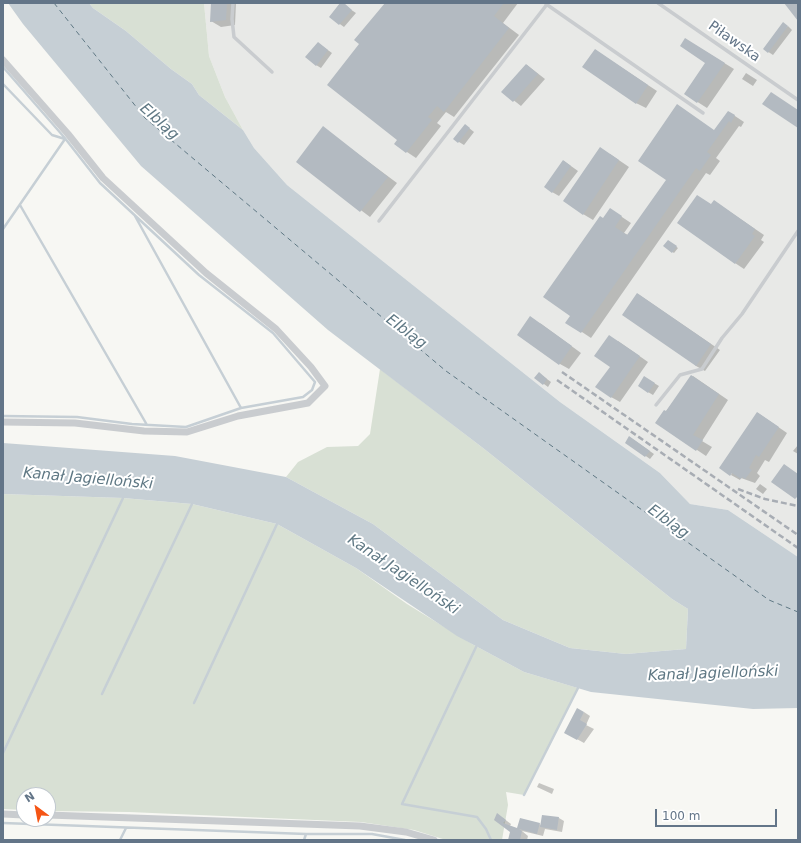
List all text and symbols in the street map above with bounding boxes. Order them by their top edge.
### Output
street label: Piławska [705,18,763,66]
water label: Elbląg [136,100,182,144]
water label: Elbląg [382,311,430,353]
water label: Kanał Jagielloński [22,464,154,494]
water label: Elbląg [644,501,692,543]
water label: Kanał Jagielloński [344,531,462,619]
water label: Kanał Jagielloński [647,663,779,685]
north arrow [16,787,56,827]
text: N [23,789,37,805]
scale bar [657,801,779,827]
text: 100 m [662,809,700,823]

